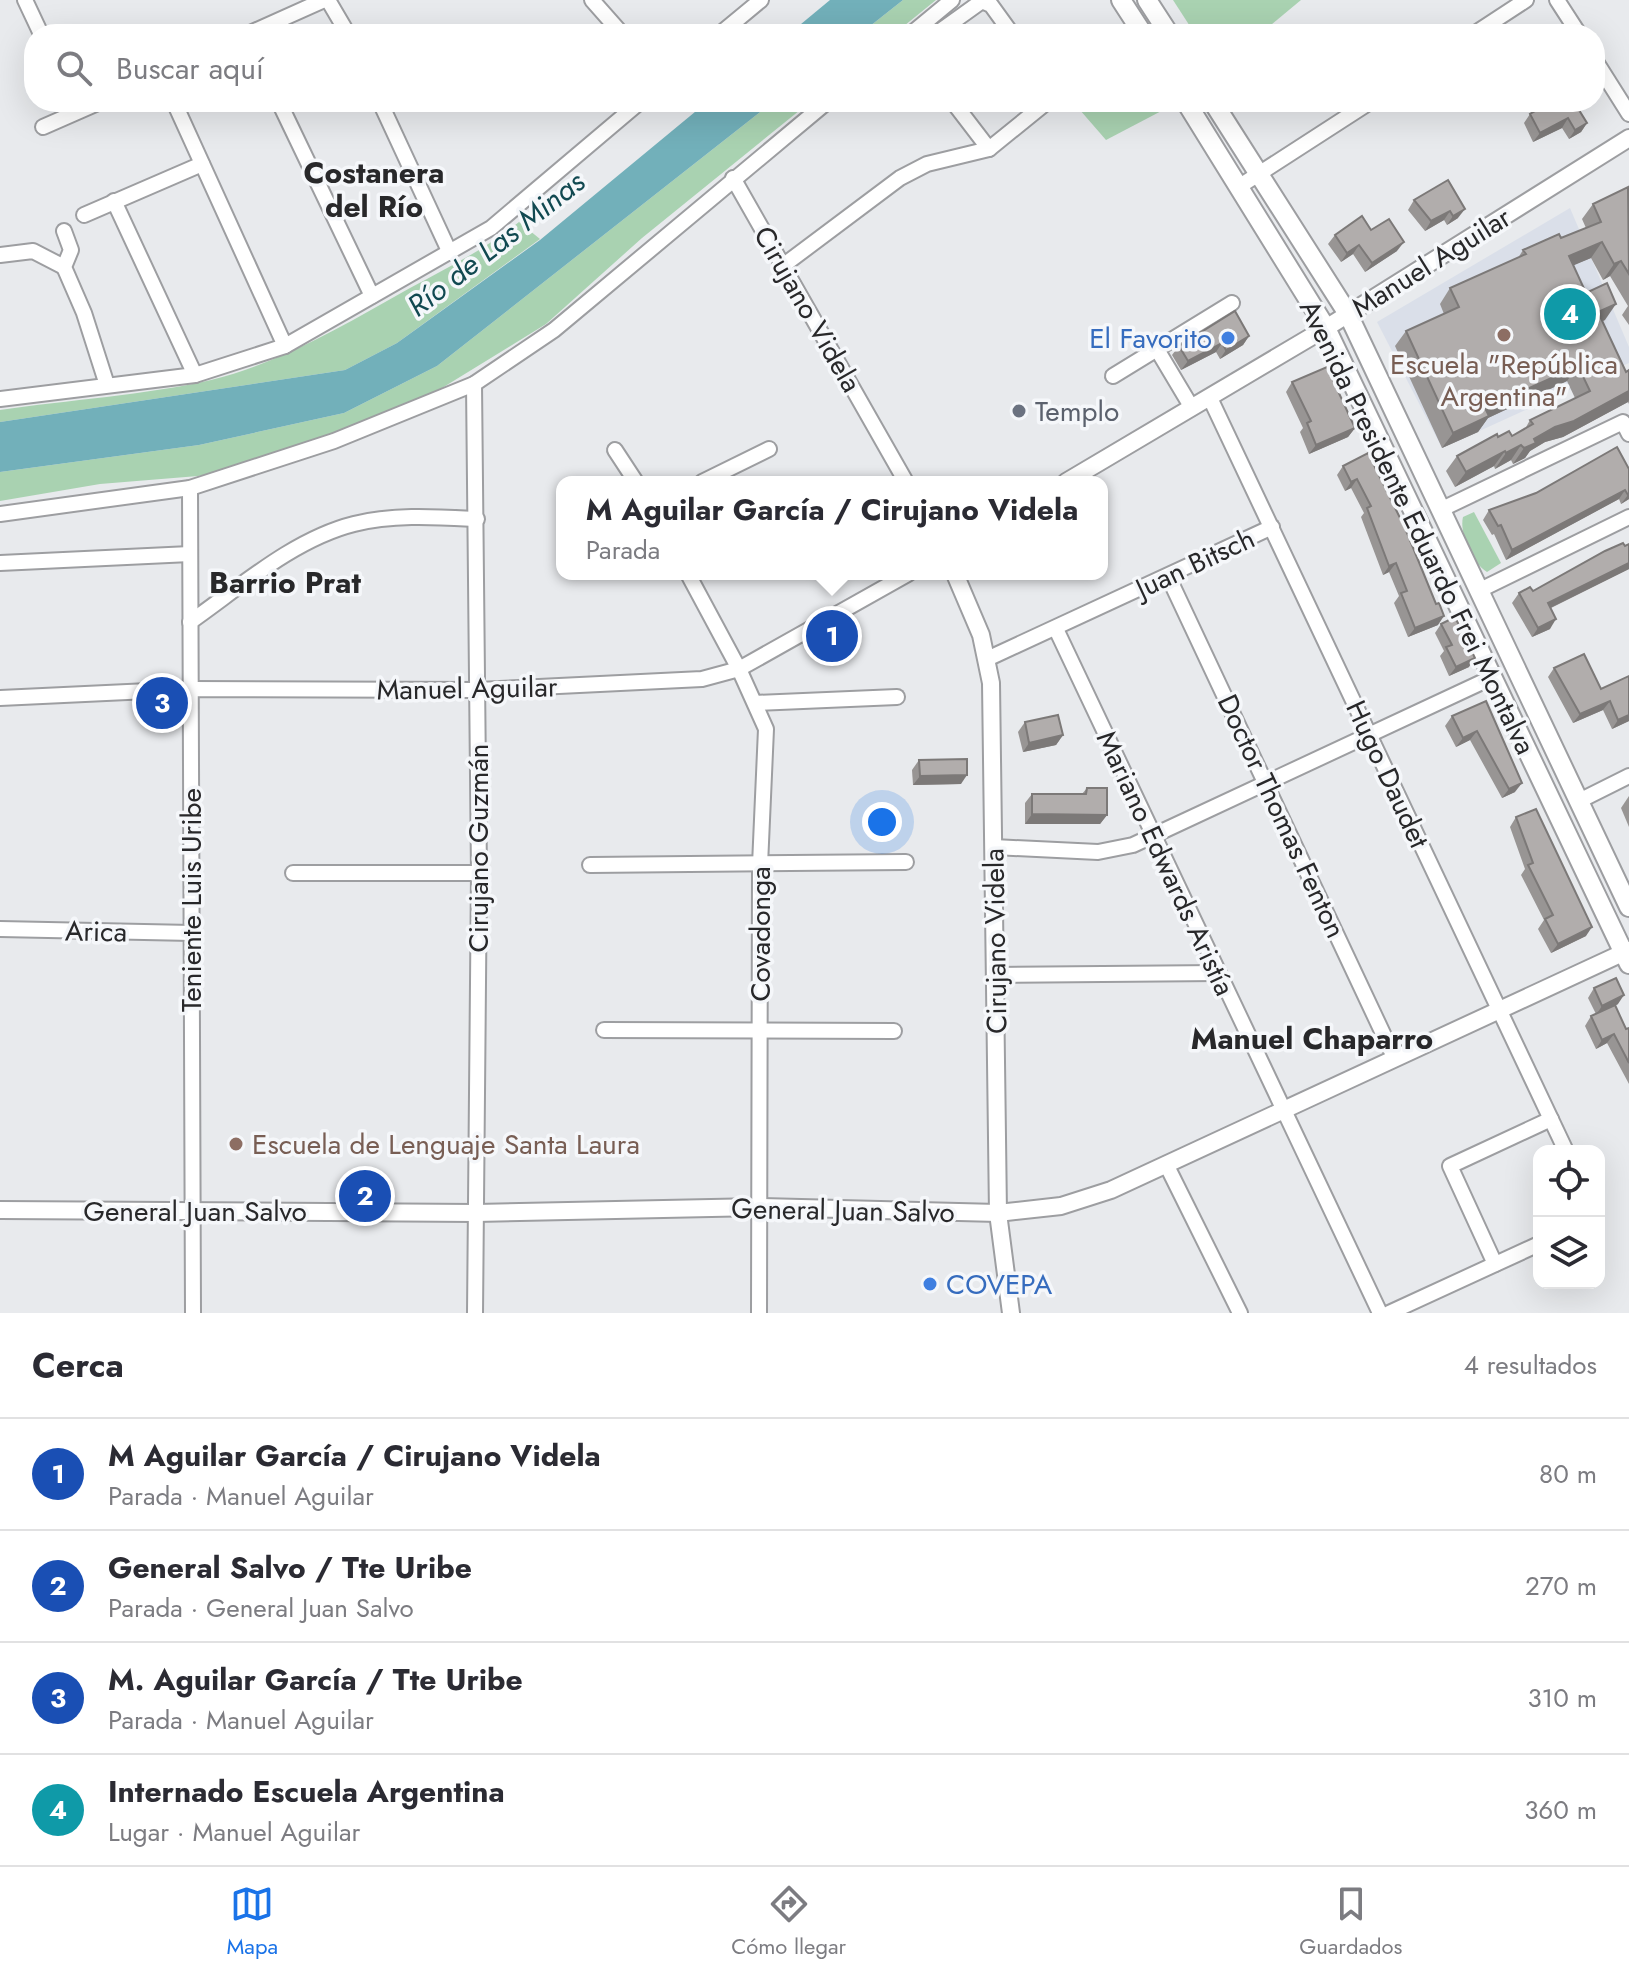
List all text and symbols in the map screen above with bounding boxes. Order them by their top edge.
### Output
search box [24,24,1605,112]
icon: search [52,46,96,90]
text: Buscar aquí [116,47,264,90]
district label: Costanera del Río [303,151,445,228]
water label: Río de Las Minas [398,160,594,327]
street label: Manuel Aguilar [1344,197,1519,328]
street label: Cirujano Videla [743,219,872,400]
pin: 4 [1544,284,1596,344]
street label: Avenida Presidente Eduardo Frei Montalva [1289,293,1546,762]
place label: El Favorito [1089,318,1212,359]
marker: Escuela "República Argentina" [1495,326,1513,344]
marker: El Favorito [1219,329,1237,347]
place label: Escuela "República Argentina" [1390,344,1618,417]
place label: Templo [1035,391,1119,432]
marker: Templo [1010,402,1028,420]
popup [556,476,1108,580]
text: M Aguilar García / Cirujano Videla [586,488,1078,531]
street label: Juan Bitsch [1125,518,1261,611]
text: Parada [586,531,660,569]
district label: Barrio Prat [209,561,361,604]
pin: 1 [806,606,858,666]
street label: Manuel Aguilar [376,666,558,711]
pin: 3 [136,673,188,733]
street label: Doctor Thomas Fenton [1207,688,1356,945]
street label: Hugo Daudet [1335,694,1440,855]
street label: Mariano Edwards Aristía [1086,724,1245,1002]
street label: Cirujano Guzmán [458,743,499,953]
street label: Teniente Luis Uribe [171,788,212,1012]
your location [862,802,902,842]
street label: Cirujano Videla [973,848,1018,1034]
street label: Covadonga [740,866,781,1002]
street label: Arica [65,910,127,953]
district label: Manuel Chaparro [1191,1017,1433,1060]
place label: Escuela de Lenguaje Santa Laura [252,1124,640,1165]
marker: Escuela de Lenguaje Santa Laura [227,1135,245,1153]
map controls [1533,1145,1605,1289]
button: locate [1533,1145,1605,1217]
pin: 2 [339,1166,391,1226]
street label: General Juan Salvo [731,1188,955,1233]
street label: General Juan Salvo [83,1191,307,1232]
button: layers [1533,1217,1605,1289]
place label: COVEPA [946,1264,1053,1305]
marker: COVEPA [921,1275,939,1293]
text: Cerca [32,1341,124,1390]
text: 4 resultados [1464,1346,1597,1384]
text: M Aguilar García / Cirujano Videla [108,1434,601,1477]
text: 1 [51,1455,65,1493]
text: 80 m [1539,1455,1597,1493]
text: Parada · Manuel Aguilar [108,1477,374,1515]
text: General Salvo / Tte Uribe [108,1546,472,1589]
text: 2 [49,1567,67,1605]
text: 270 m [1525,1567,1597,1605]
text: Parada · General Juan Salvo [108,1589,414,1627]
text: M. Aguilar García / Tte Uribe [108,1658,523,1701]
text: 3 [50,1679,66,1717]
text: 310 m [1527,1679,1597,1717]
text: Parada · Manuel Aguilar [108,1701,374,1739]
text: Internado Escuela Argentina [108,1770,505,1813]
text: 4 [49,1791,67,1829]
text: 360 m [1524,1791,1597,1829]
text: Lugar · Manuel Aguilar [108,1813,360,1851]
tab: Mapa [227,1882,278,1962]
tab: Cómo llegar [731,1882,846,1962]
tab: Guardados [1299,1882,1402,1962]

